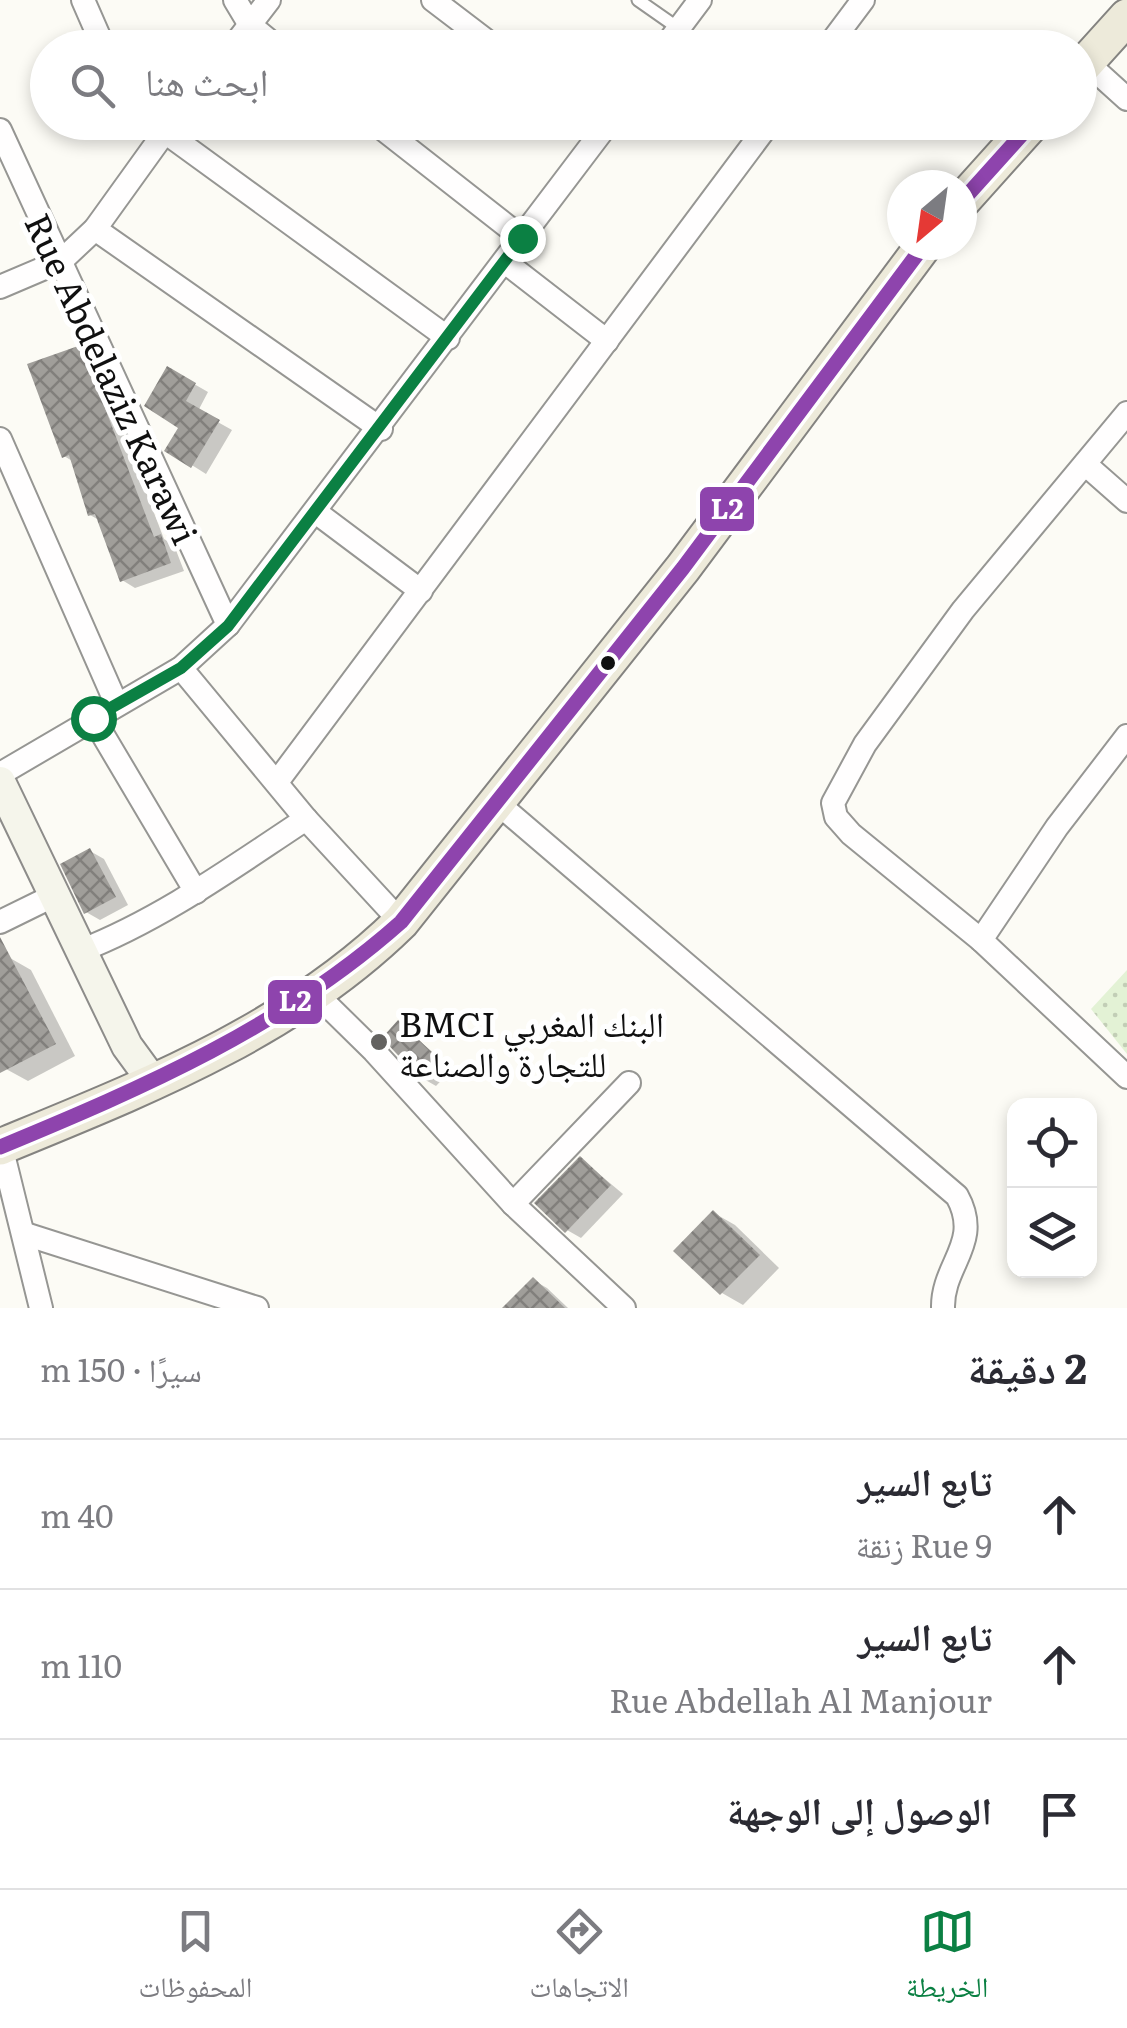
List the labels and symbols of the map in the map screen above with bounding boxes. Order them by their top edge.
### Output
north arrow [887,170,977,260]
street label: Rue Abdelaziz Karawi [13,204,213,552]
route end [500,216,546,262]
line badge: L2 [698,485,756,533]
text: L2 [710,486,744,528]
unlabelled marker [598,653,618,673]
route start [71,696,117,742]
line badge: L2 [266,978,324,1026]
text: L2 [278,978,312,1020]
place label: BMCI البنك المغربي للتجارة والصناعة [399,996,664,1088]
marker: BMCI البنك المغربي للتجارة والصناعة [368,1031,390,1053]

